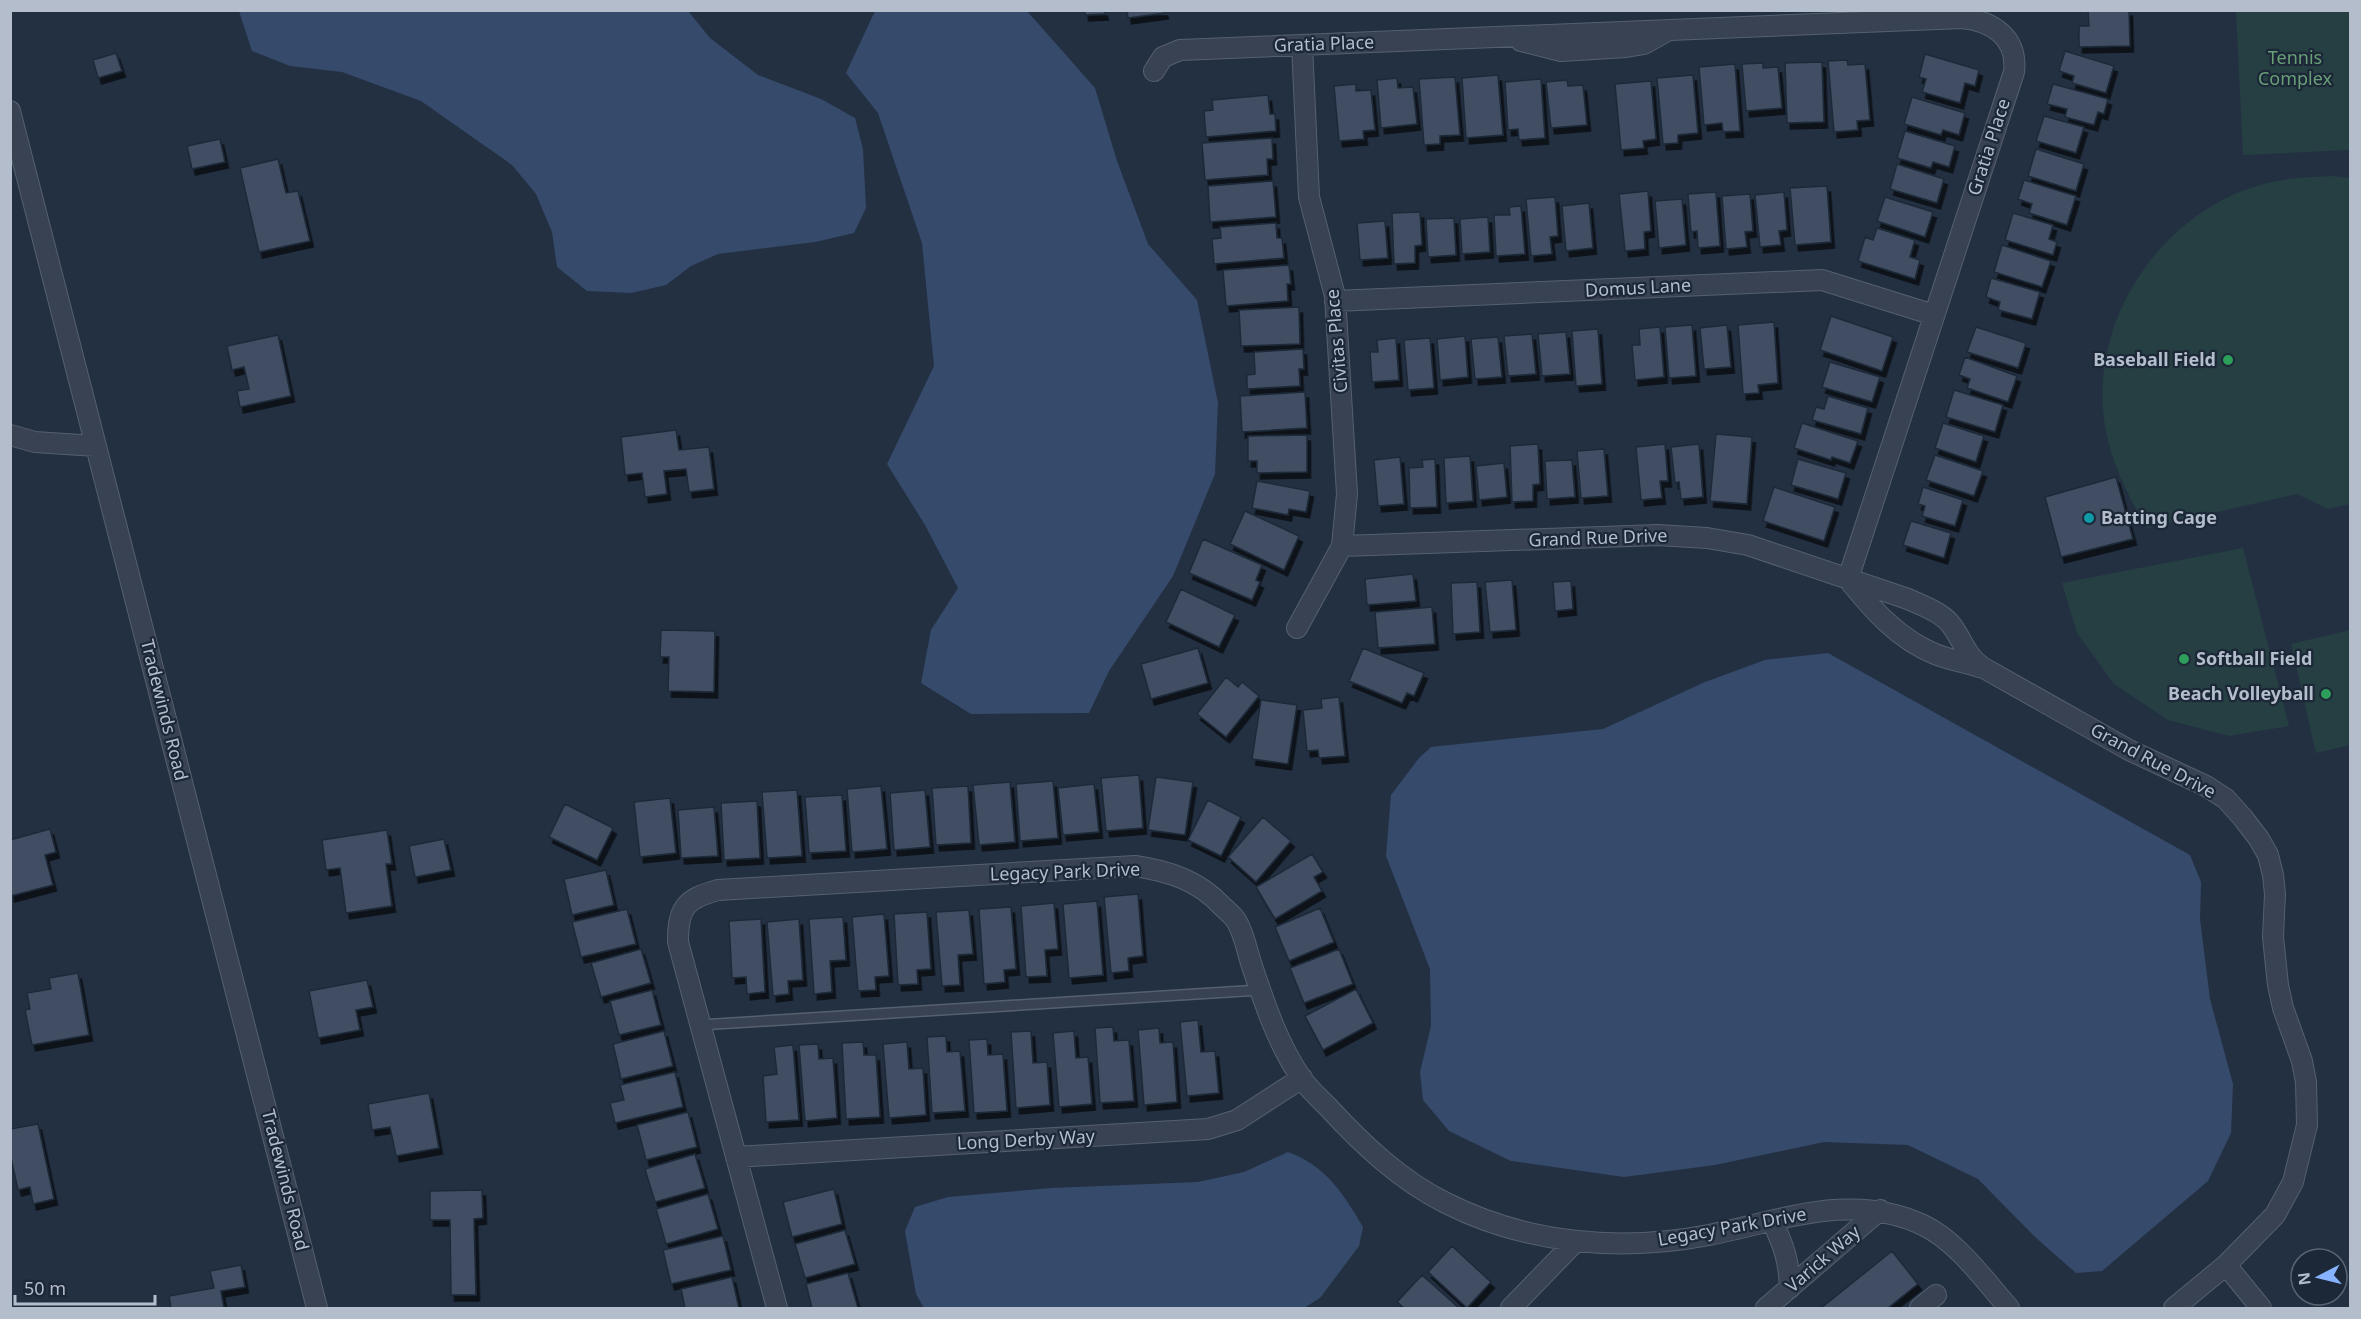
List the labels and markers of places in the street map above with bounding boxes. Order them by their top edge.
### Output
place label: Baseball Field [2093,347,2216,371]
marker: Baseball Field [2221,353,2235,367]
place label: Batting Cage [2101,505,2217,529]
marker: Batting Cage [2082,511,2096,525]
place label: Softball Field [2196,646,2312,670]
marker: Softball Field [2177,652,2191,666]
place label: Beach Volleyball [2168,681,2314,705]
marker: Beach Volleyball [2319,687,2333,701]

